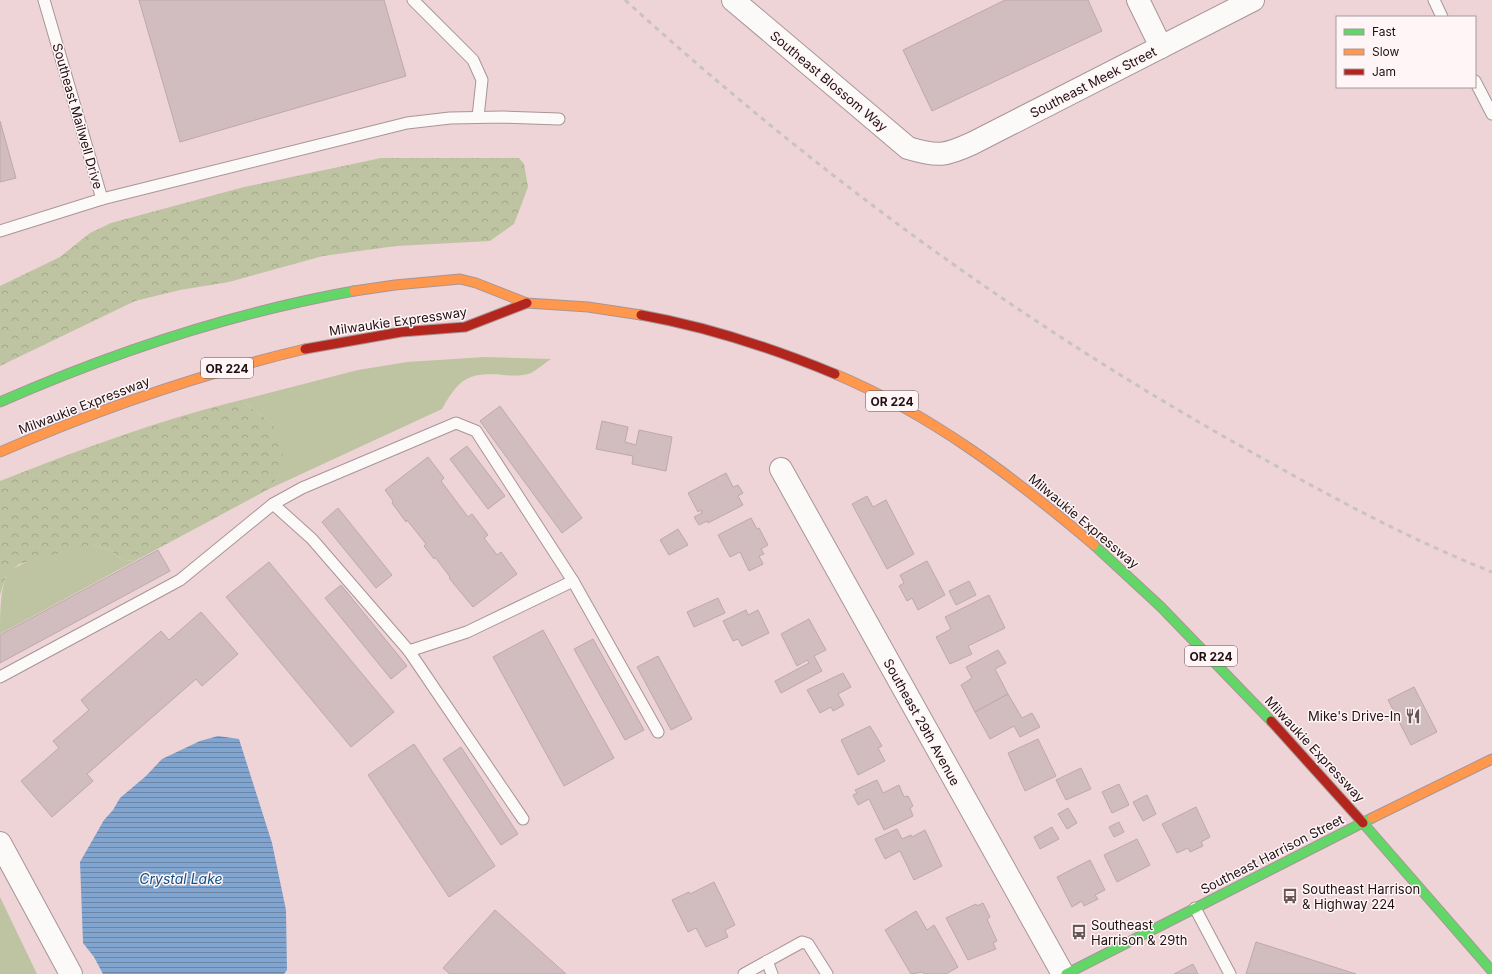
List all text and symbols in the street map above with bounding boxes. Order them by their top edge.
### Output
legend [1336,16,1476,88]
text: Fast [1372,24,1396,39]
street label: Southeast Blossom Way [767,27,891,135]
street label: Southeast Mailwell Drive [49,41,107,191]
street label: Southeast Meek Street [1027,43,1159,121]
text: Slow [1372,44,1400,59]
text: Jam [1372,64,1396,79]
street label: Milwaukie Expressway [328,303,468,339]
road number: OR 224 [201,358,253,378]
street label: Milwaukie Expressway [16,373,152,437]
road number: OR 224 [866,391,918,411]
street label: Milwaukie Expressway [1026,470,1142,572]
road number: OR 224 [1185,646,1237,666]
street label: Southeast 29th Avenue [880,656,964,788]
street label: Milwaukie Expressway [1262,693,1368,805]
restaurant icon: Mike's Drive-In [1404,707,1422,725]
place label: Mike's Drive-In [1308,708,1401,724]
street label: Southeast Harrison Street [1198,811,1346,897]
water label: Crystal Lake [139,870,223,887]
place label: Southeast Harrison & Highway 224 [1302,881,1420,912]
bus stop icon: Southeast Harrison & Highway 224 [1281,887,1299,905]
place label: Southeast Harrison & 29th [1091,917,1187,948]
bus stop icon: Southeast Harrison & 29th [1070,923,1088,941]

